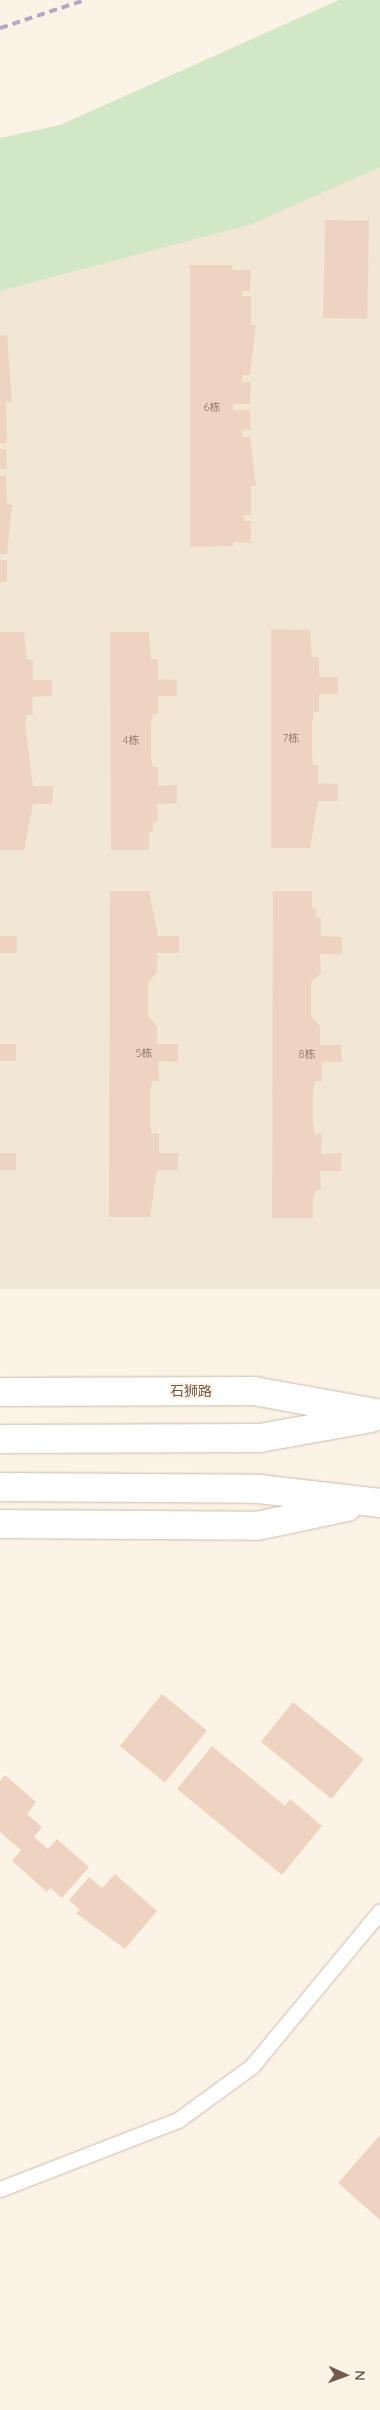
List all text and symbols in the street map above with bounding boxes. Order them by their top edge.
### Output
house number: 6栋 [204,400,220,414]
house number: 7栋 [283,731,299,745]
house number: 4栋 [123,733,139,747]
house number: 5栋 [136,1046,152,1060]
house number: 8栋 [299,1047,315,1061]
street label: 石狮路 [170,1383,212,1399]
north arrow [320,2350,370,2400]
text: N [351,2370,369,2381]

